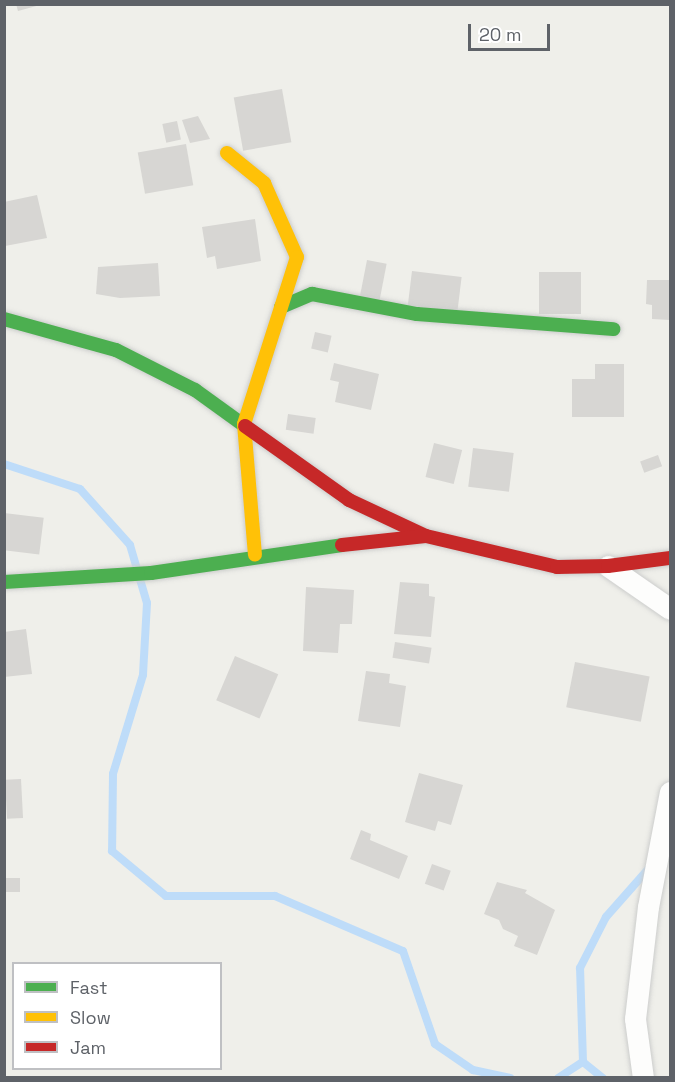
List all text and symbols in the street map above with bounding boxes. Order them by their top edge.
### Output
scale bar [471,12,554,50]
text: 20 m [479,23,522,46]
legend [12,962,222,1070]
text: Fast [70,976,107,999]
text: Slow [70,1006,111,1029]
text: Jam [70,1036,106,1059]

